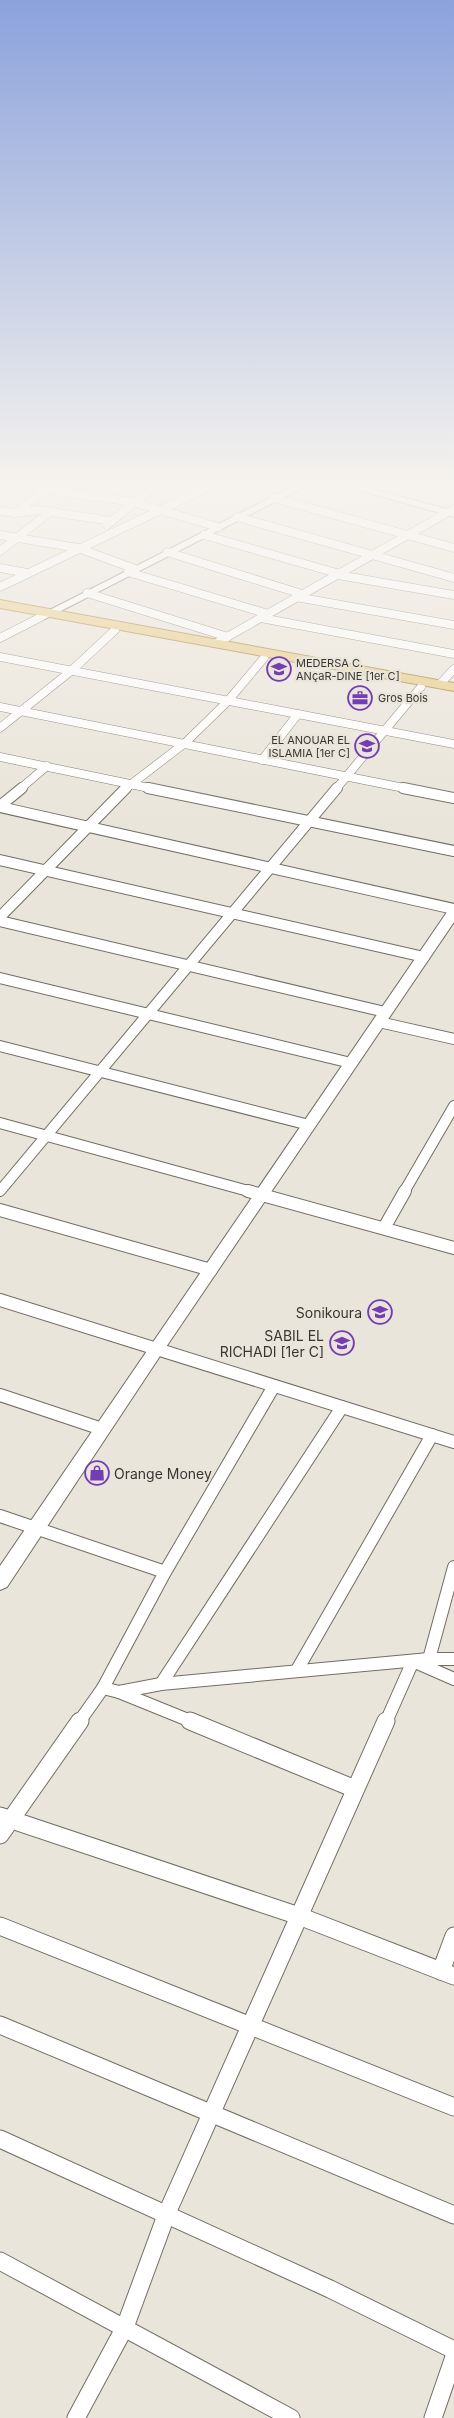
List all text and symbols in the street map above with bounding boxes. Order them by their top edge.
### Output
school or university icon: MEDERSA C. ANçaR-DINE [1er C] [266,656,292,682]
place label: MEDERSA C. ANçaR-DINE [1er C] [296,656,400,683]
office icon: Gros Bois [347,685,373,711]
place label: Gros Bois [378,691,428,705]
place label: EL ANOUAR EL ISLAMIA [1er C] [268,733,350,760]
school or university icon: EL ANOUAR EL ISLAMIA [1er C] [354,733,380,759]
school or university icon: Sonikoura [367,1299,393,1325]
place label: Sonikoura [296,1304,362,1321]
place label: SABIL EL RICHADI [1er C] [220,1327,324,1360]
school or university icon: SABIL EL RICHADI [1er C] [329,1330,355,1356]
shop icon: Orange Money [84,1460,110,1486]
place label: Orange Money [114,1465,212,1482]

